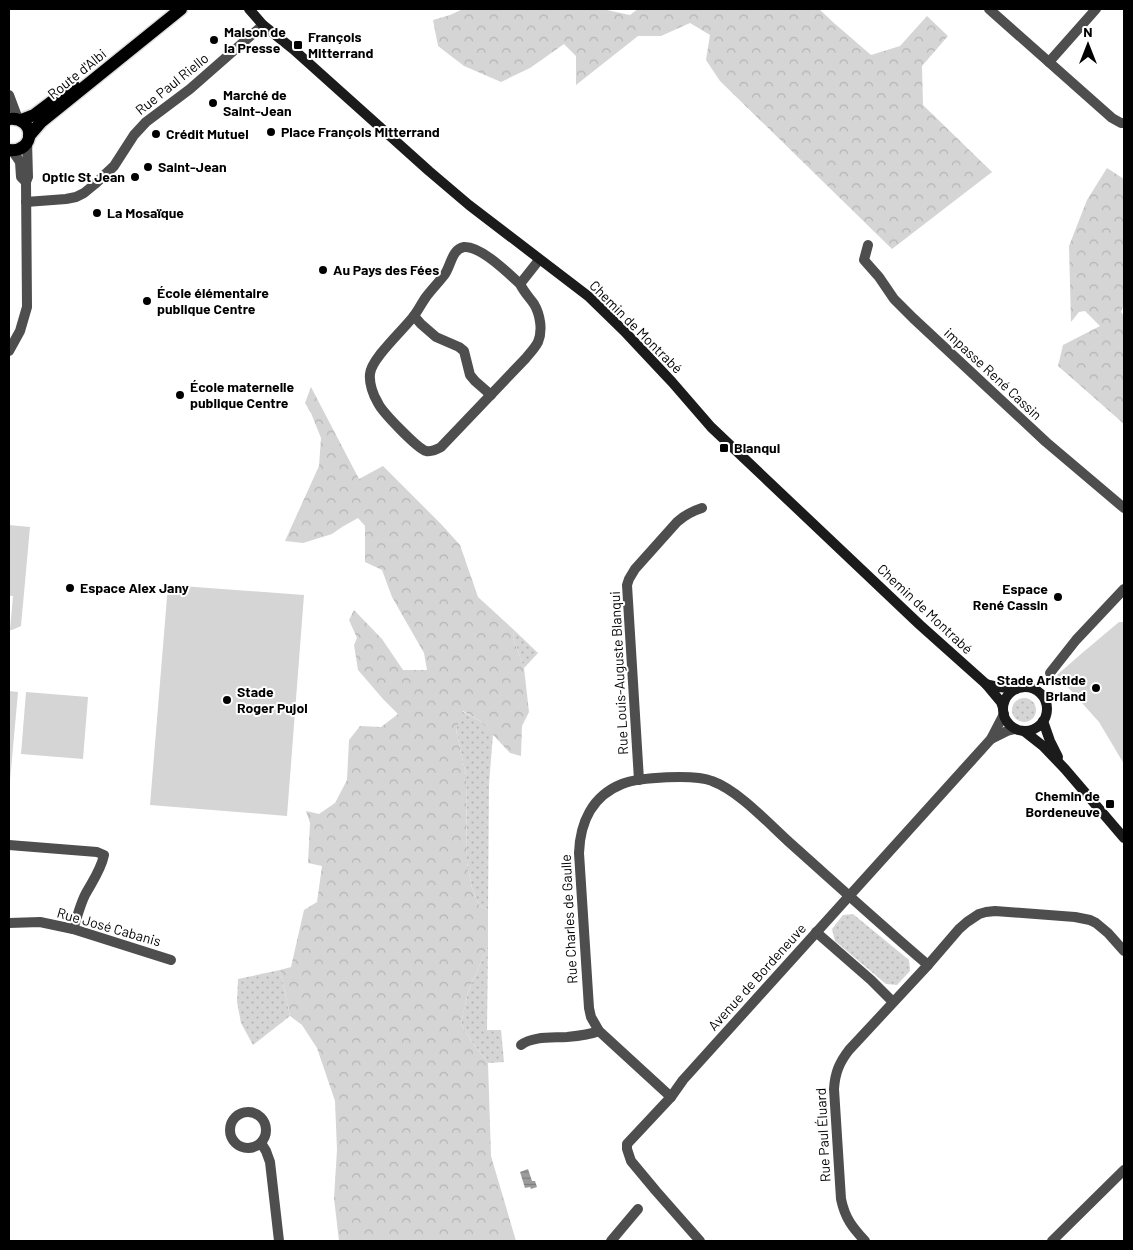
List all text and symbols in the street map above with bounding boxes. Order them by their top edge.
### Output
north arrow [1063,20,1113,70]
place label: Maison de la Presse [224,23,286,56]
text: N [1083,23,1093,40]
place label: François Mitterrand [308,28,373,61]
marker: Maison de la Presse [208,34,220,46]
marker: François Mitterrand [292,39,304,51]
street label: Route d'Albi [44,45,109,102]
street label: Rue Paul Riello [132,49,212,118]
place label: Marché de Saint-Jean [223,86,292,119]
marker: Marché de Saint-Jean [207,97,219,109]
place label: Place François Mitterrand [281,123,440,140]
place label: Crédit Mutuel [166,125,249,142]
marker: Place François Mitterrand [265,126,277,138]
marker: Crédit Mutuel [150,128,162,140]
place label: Saint-Jean [158,158,227,175]
marker: Saint-Jean [142,161,154,173]
place label: Optic St Jean [42,168,125,185]
marker: Optic St Jean [129,171,141,183]
place label: La Mosaïque [107,204,184,221]
marker: La Mosaïque [91,207,103,219]
place label: Au Pays des Fées [333,261,439,278]
marker: Au Pays des Fées [317,264,329,276]
street label: Chemin de Montrabé [586,277,686,377]
place label: École élémentaire publique Centre [157,284,269,317]
marker: École élémentaire publique Centre [141,295,153,307]
street label: impasse René Cassin [941,324,1046,423]
place label: École maternelle publique Centre [190,378,295,411]
marker: École maternelle publique Centre [174,389,186,401]
place label: Blanqui [734,439,780,456]
marker: Blanqui [718,442,730,454]
street label: Chemin de Montrabé [874,560,977,657]
place label: Espace Alex Jany [80,579,189,596]
place label: Espace René Cassin [973,580,1048,613]
marker: Espace Alex Jany [64,582,76,594]
street label: Rue Louis-Auguste Blanqui [606,591,631,755]
marker: Espace René Cassin [1052,591,1064,603]
place label: Stade Aristide Briand [997,671,1086,704]
marker: Stade Aristide Briand [1090,682,1102,694]
place label: Stade Roger Pujol [237,683,308,716]
marker: Stade Roger Pujol [221,694,233,706]
place label: Chemin de Bordeneuve [1025,787,1100,820]
marker: Chemin de Bordeneuve [1104,798,1116,810]
street label: Rue Charles de Gaulle [557,854,580,984]
street label: Rue José Cabanis [55,904,163,950]
street label: Avenue de Bordeneuve [704,920,809,1034]
street label: Rue Paul Éluard [812,1088,833,1183]

